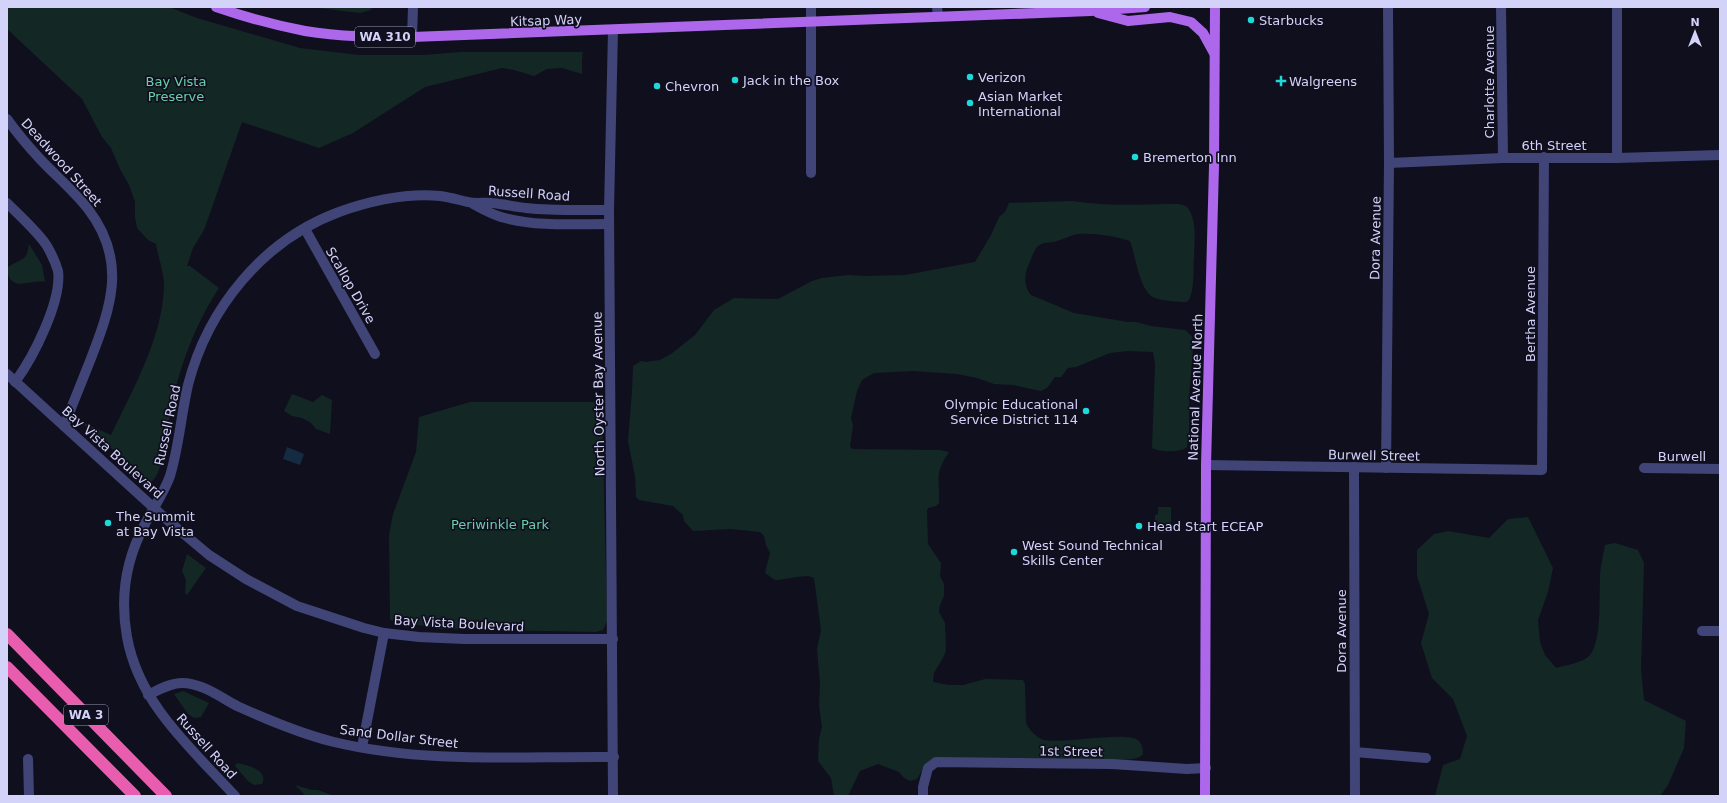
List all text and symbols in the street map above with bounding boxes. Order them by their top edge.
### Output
street label: Kitsap Way [510,12,583,29]
north arrow [1675,12,1715,52]
place label: Starbucks [1259,13,1324,28]
marker: Starbucks [1246,15,1256,25]
text: N [1690,16,1700,29]
street label: Charlotte Avenue [1482,26,1497,138]
road number: WA 310 [355,27,415,47]
place label: Verizon [978,70,1026,85]
marker: Verizon [965,72,975,82]
place label: Jack in the Box [742,73,840,88]
park label: Bay Vista Preserve [146,74,206,104]
place label: Walgreens [1289,74,1357,89]
marker: Jack in the Box [730,75,740,85]
marker: Walgreens [1276,76,1286,86]
place label: Chevron [665,79,719,94]
marker: Chevron [652,81,662,91]
place label: Asian Market International [978,89,1062,119]
marker: Asian Market International [965,98,975,108]
street label: Deadwood Street [18,115,105,209]
street label: 6th Street [1521,138,1587,153]
place label: Bremerton Inn [1143,150,1237,165]
marker: Bremerton Inn [1130,152,1140,162]
street label: Russell Road [487,183,570,204]
street label: Dora Avenue [1367,196,1384,280]
street label: Scallop Drive [323,244,378,326]
street label: Bertha Avenue [1523,266,1538,362]
street label: North Oyster Bay Avenue [590,311,607,477]
street label: National Avenue North [1185,313,1206,461]
street label: Russell Road [152,383,183,467]
place label: Olympic Educational Service District 114 [944,397,1078,427]
street label: Bay Vista Boulevard [59,403,166,502]
marker: Olympic Educational Service District 114 [1081,406,1091,416]
street label: Burwell Street [1328,447,1420,464]
street label: Burwell [1658,449,1706,464]
place label: The Summit at Bay Vista [115,509,195,539]
park label: Periwinkle Park [451,517,550,532]
marker: The Summit at Bay Vista [103,518,113,528]
place label: Head Start ECEAP [1147,519,1263,534]
marker: Head Start ECEAP [1134,521,1144,531]
place label: West Sound Technical Skills Center [1022,538,1163,568]
marker: West Sound Technical Skills Center [1009,547,1019,557]
street label: Dora Avenue [1334,589,1349,673]
street label: Bay Vista Boulevard [393,613,525,634]
road number: WA 3 [64,705,108,725]
street label: Russell Road [174,711,240,782]
street label: Sand Dollar Street [339,722,459,751]
street label: 1st Street [1039,743,1103,760]

